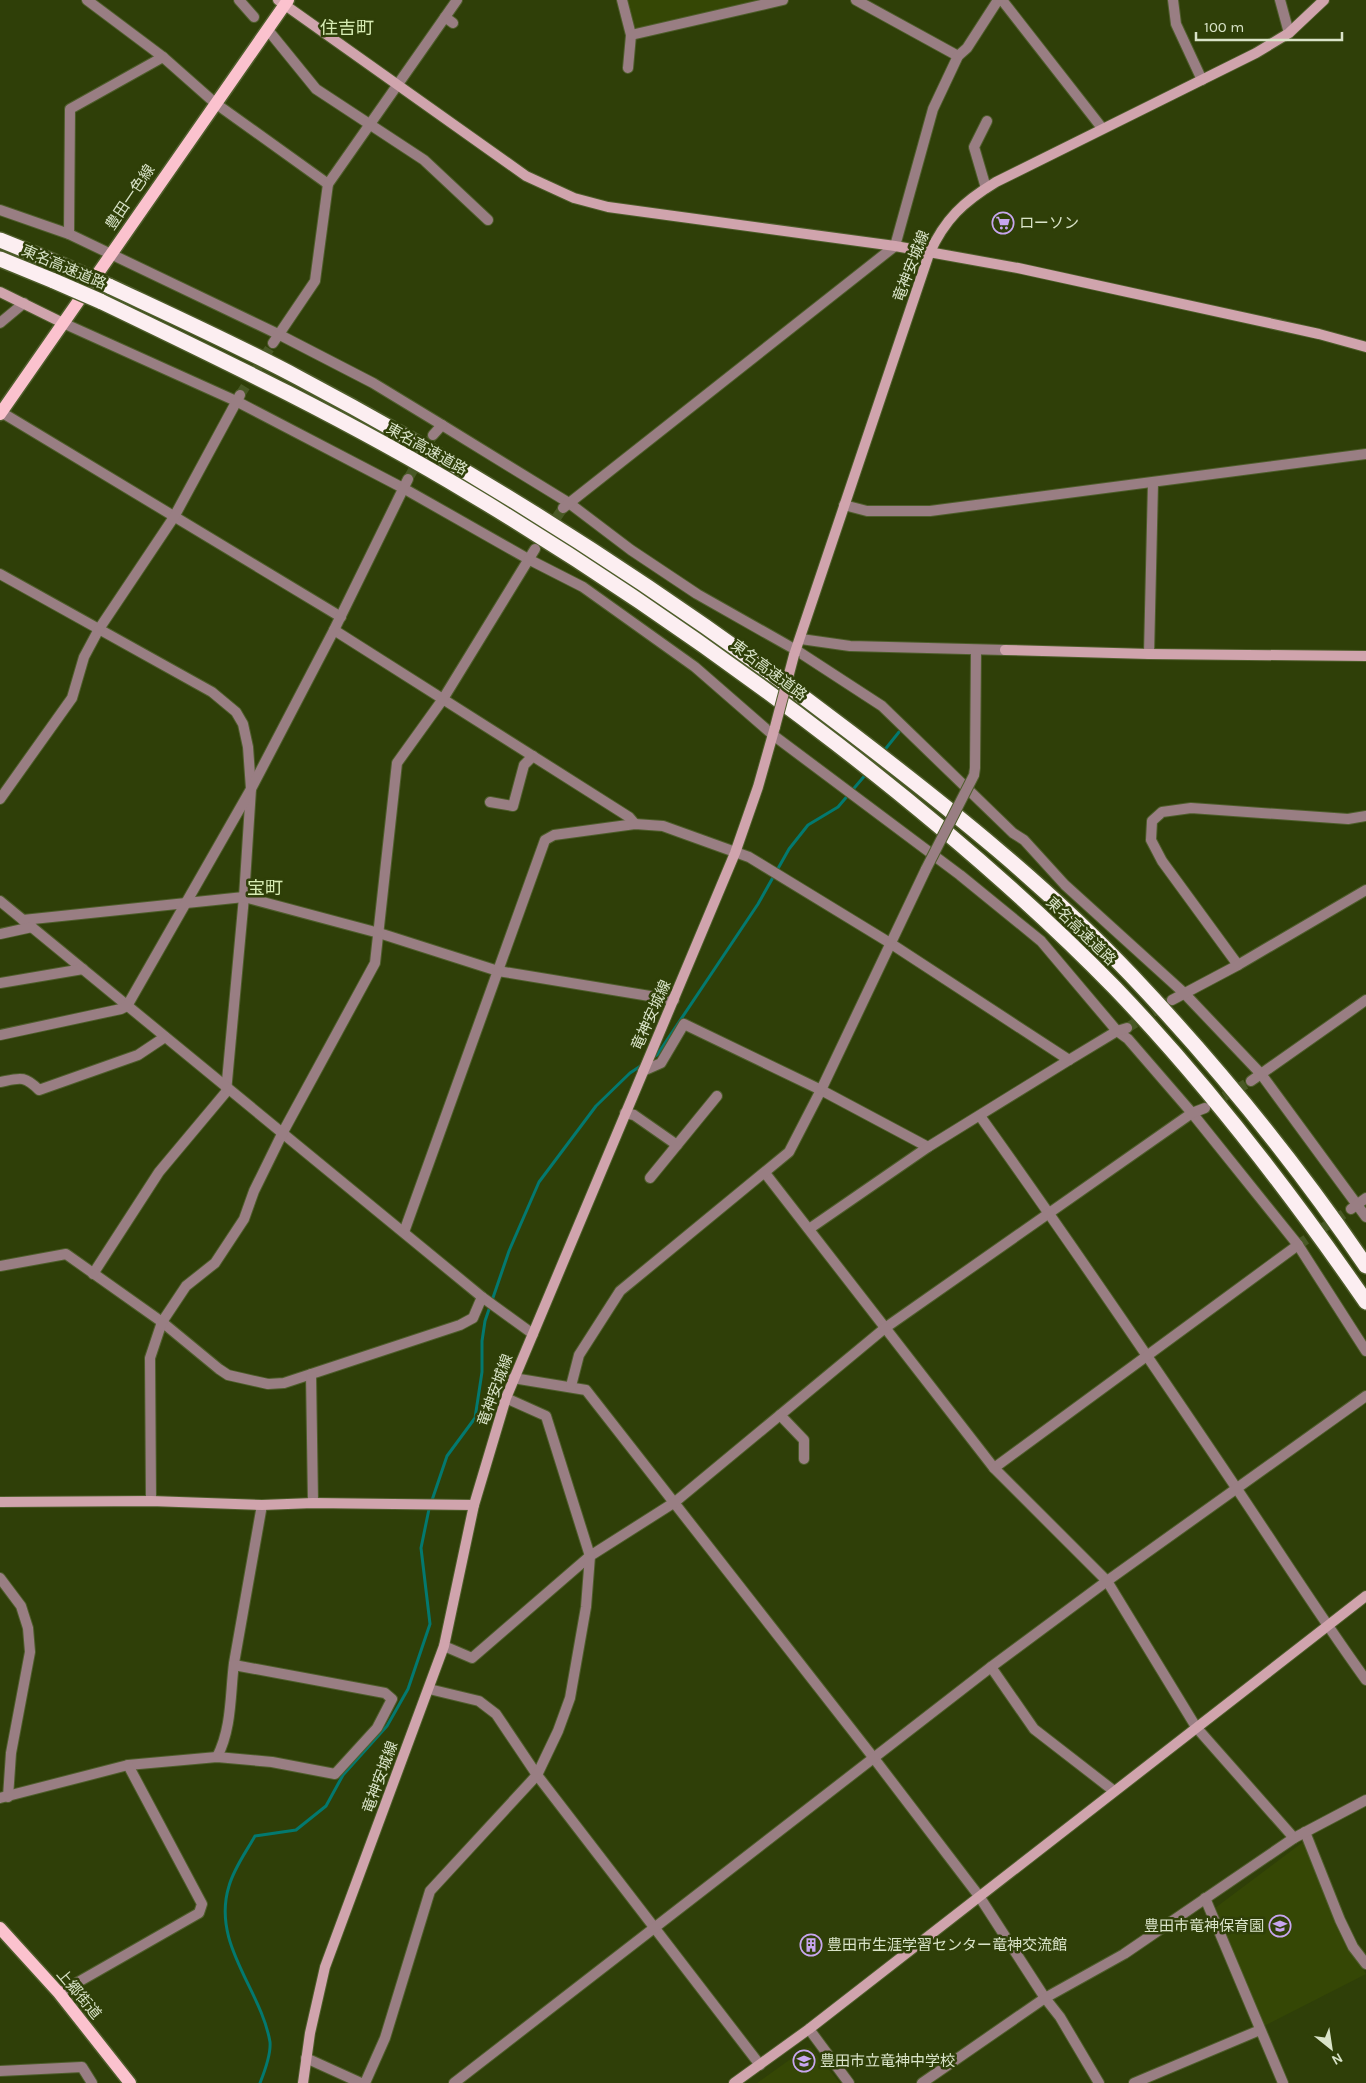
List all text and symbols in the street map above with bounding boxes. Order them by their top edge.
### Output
scale bar [1196,10,1342,42]
district label: 住吉町 [320,17,374,39]
text: 100 m [1204,18,1244,36]
street label: 豊田一色線 [102,161,158,233]
supermarket icon: ローソン [991,211,1015,235]
place label: ローソン [1019,214,1079,232]
street label: 竜神安城線 [889,228,933,304]
street label: 東名高速道路 [19,241,109,293]
street label: 東名高速道路 [383,419,471,479]
street label: 東名高速道路 [728,636,810,704]
district label: 宝町 [247,877,283,899]
street label: 東名高速道路 [1042,893,1120,969]
street label: 竜神安城線 [628,977,674,1053]
street label: 竜神安城線 [474,1352,516,1428]
street label: 竜神安城線 [359,1739,401,1815]
school or university icon: 豊田市竜神保育園 [1268,1914,1292,1938]
place label: 豊田市竜神保育園 [1144,1917,1264,1935]
building icon: 豊田市生涯学習センター竜神交流館 [799,1933,823,1957]
place label: 豊田市生涯学習センター竜神交流館 [827,1936,1067,1954]
street label: 上郷街道 [53,1965,105,2023]
north arrow [1306,2023,1356,2073]
school or university icon: 豊田市立竜神中学校 [792,2049,816,2073]
text: N [1329,2049,1346,2069]
place label: 豊田市立竜神中学校 [820,2052,955,2070]

